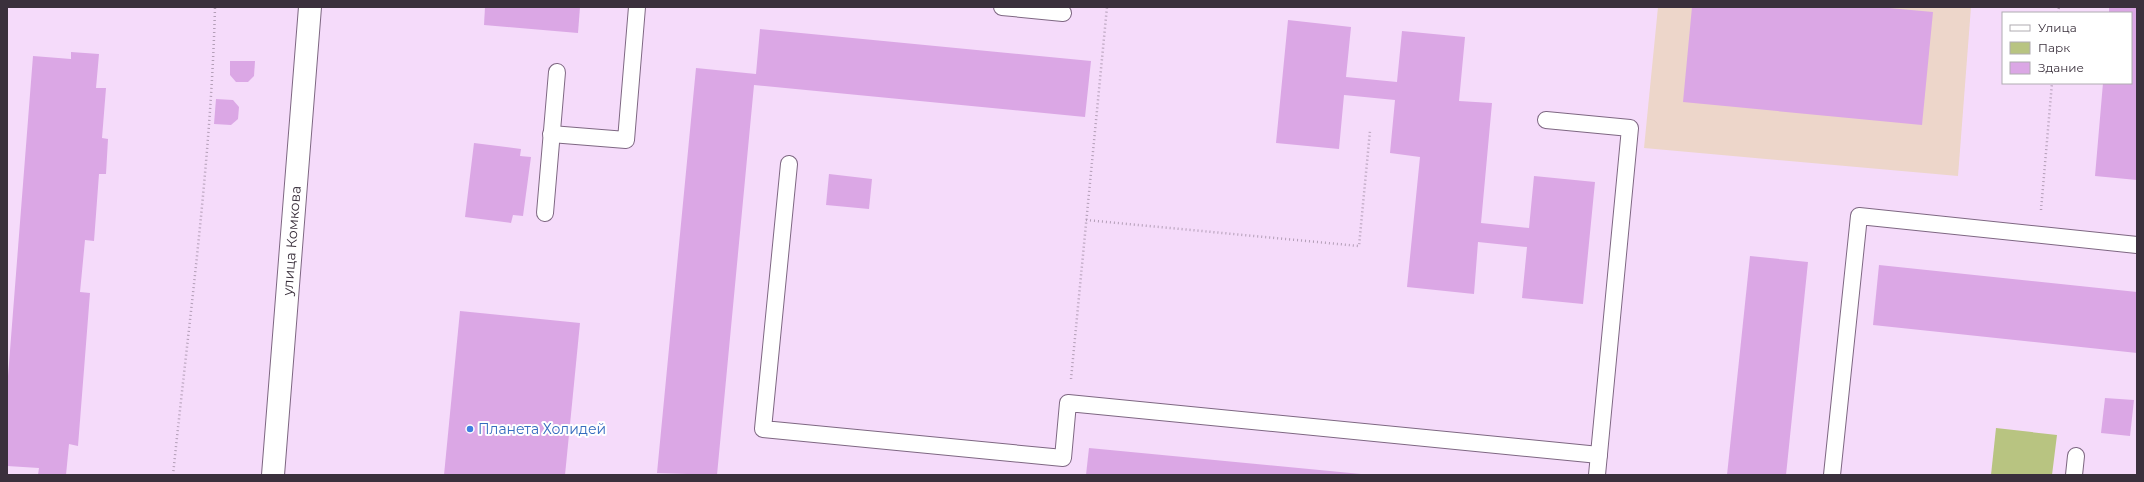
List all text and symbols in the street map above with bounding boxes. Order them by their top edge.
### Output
legend [2002,12,2132,84]
text: Улица [2038,20,2077,35]
text: Парк [2038,40,2070,55]
text: Здание [2038,60,2084,75]
street label: улица Комкова [278,185,305,297]
place label: Планета Холидей [478,420,606,438]
marker: Планета Холидей [465,424,475,434]

